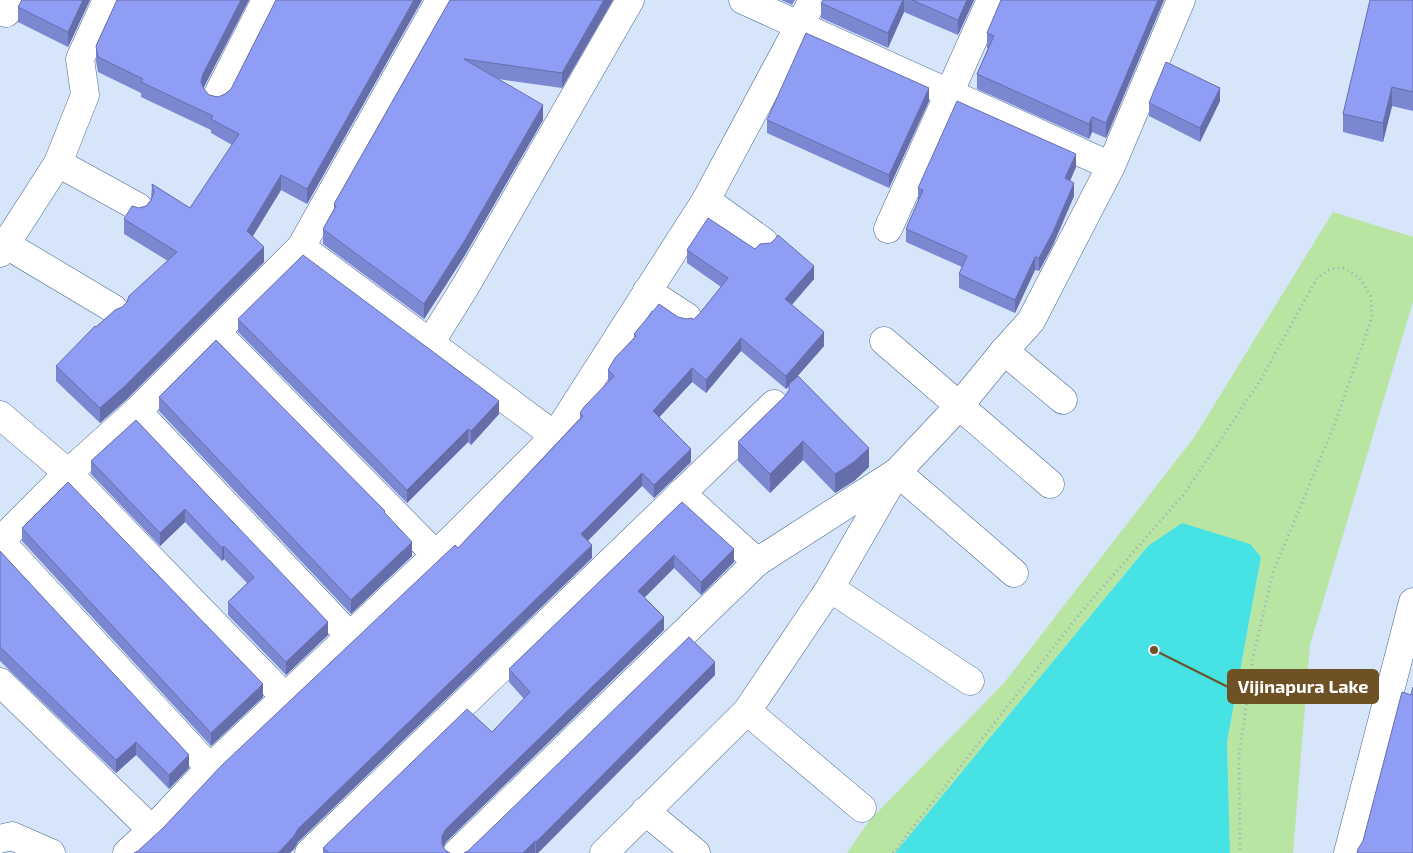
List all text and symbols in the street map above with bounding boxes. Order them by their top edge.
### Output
callout: Vijinapura Lake [1228,670,1378,703]
text: Vijinapura Lake [1238,675,1368,697]

